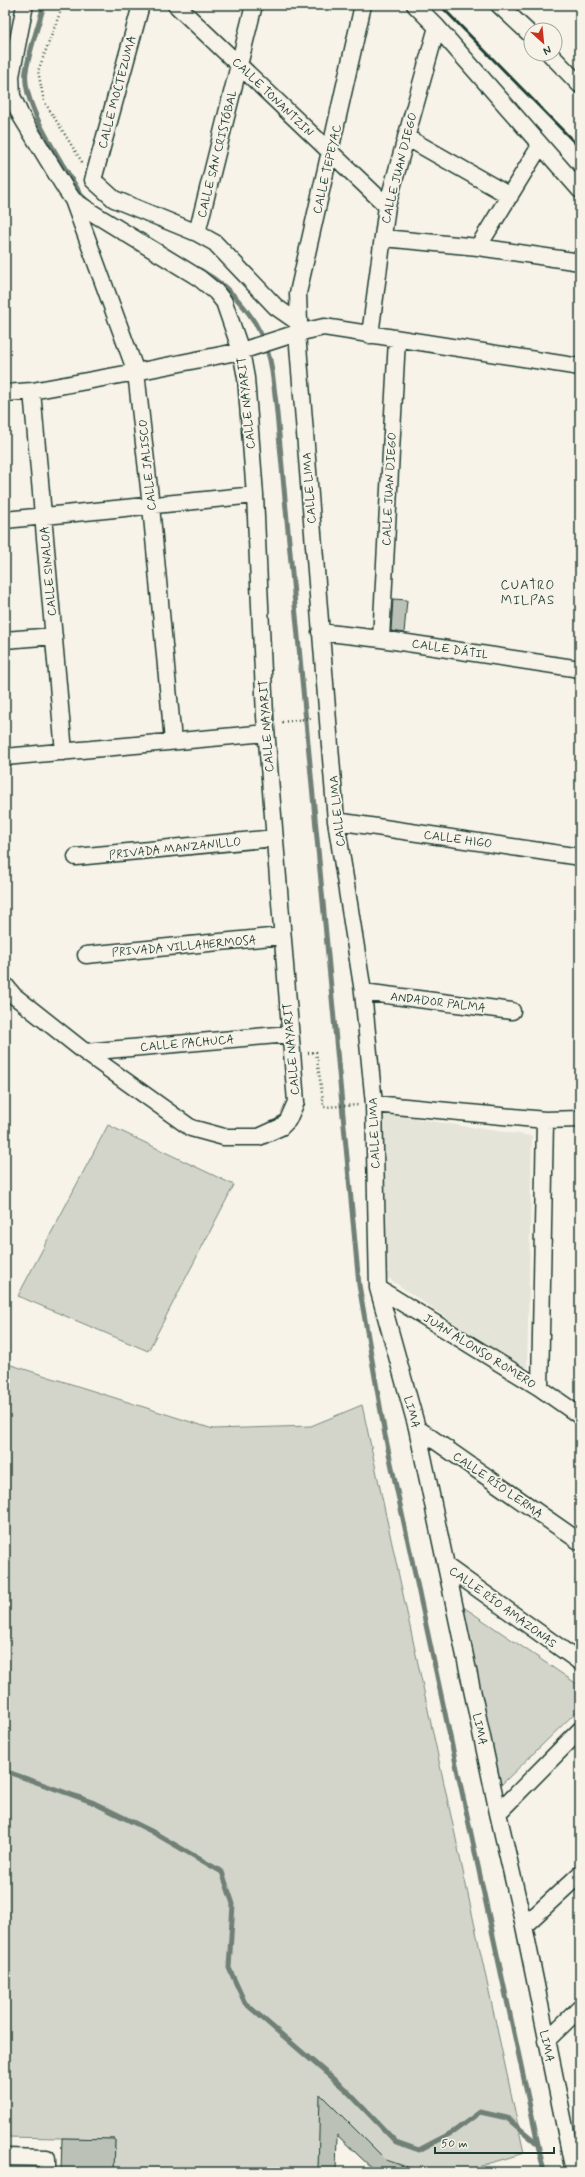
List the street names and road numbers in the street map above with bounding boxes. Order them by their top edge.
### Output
street label: CALLE MOCTEZUMA [95,34,141,151]
street label: CALLE TONANTZIN [228,55,317,141]
street label: CALLE SAN CRISTÓBAL [194,89,242,220]
street label: CALLE JUAN DIEGO [378,111,421,225]
street label: CALLE TEPEYAC [310,122,346,216]
street label: CALLE NAYARIT [234,356,260,450]
street label: CALLE JALISCO [135,418,161,511]
street label: CALLE JUAN DIEGO [379,432,401,546]
street label: CALLE LIMA [300,452,320,524]
street label: CALLE SINALOA [37,525,61,617]
street label: CALLE DÁTIL [410,636,489,664]
street label: CALLE NAYARIT [256,679,278,773]
street label: CALLE LIMA [326,774,350,847]
street label: CALLE HIGO [423,827,493,853]
street label: PRIVADA MANZANILLO [108,834,242,864]
street label: PRIVADA VILLAHERMOSA [111,933,257,961]
street label: ANDADOR PALMA [389,989,486,1017]
street label: CALLE NAYARIT [280,1002,304,1096]
street label: CALLE PACHUCA [140,1032,235,1056]
street label: CALLE LIMA [366,1097,384,1169]
street label: JUAN ALONSO ROMERO [420,1311,539,1393]
street label: LIMA [399,1394,423,1430]
street label: CALLE RÍO LERMA [449,1449,546,1523]
street label: CALLE RÍO AMAZONAS [445,1563,560,1652]
street label: LIMA [468,1712,490,1747]
street label: LIMA [535,2029,557,2064]

